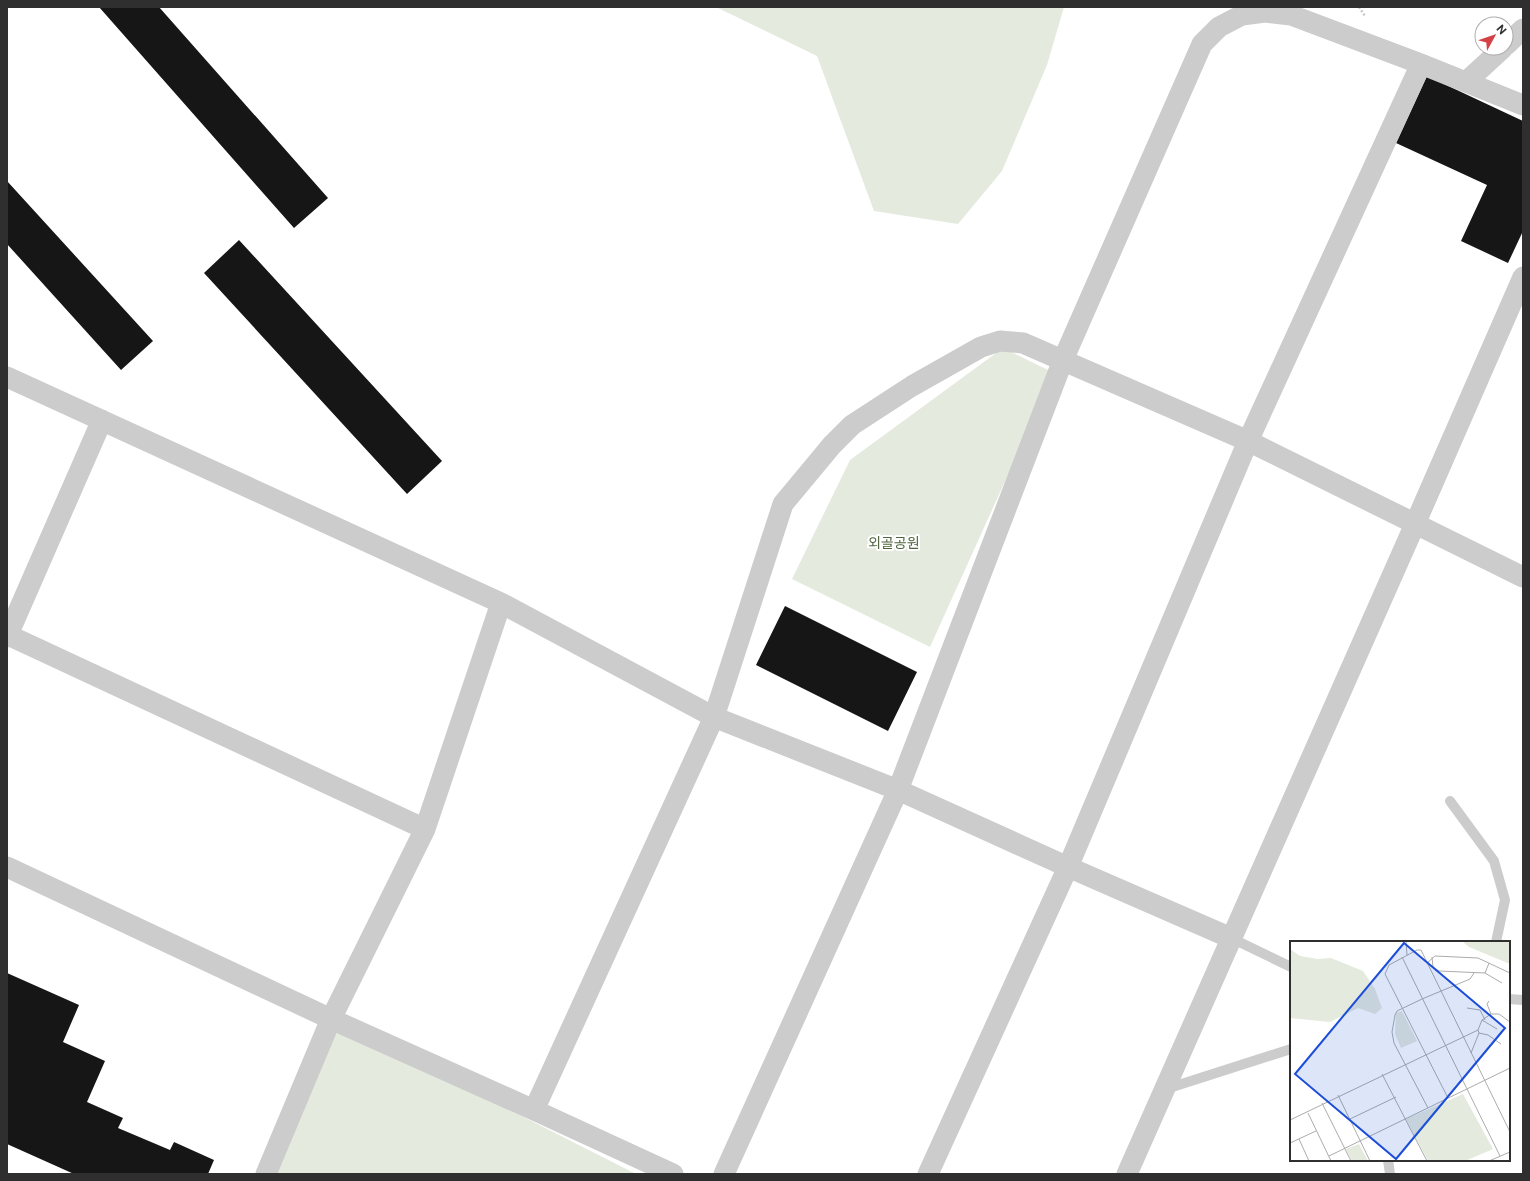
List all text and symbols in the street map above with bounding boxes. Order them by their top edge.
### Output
north arrow [1474,16,1514,56]
text: N [1494,22,1509,37]
park label: 외골공원 [868,535,920,551]
inset map [1290,941,1510,1161]

